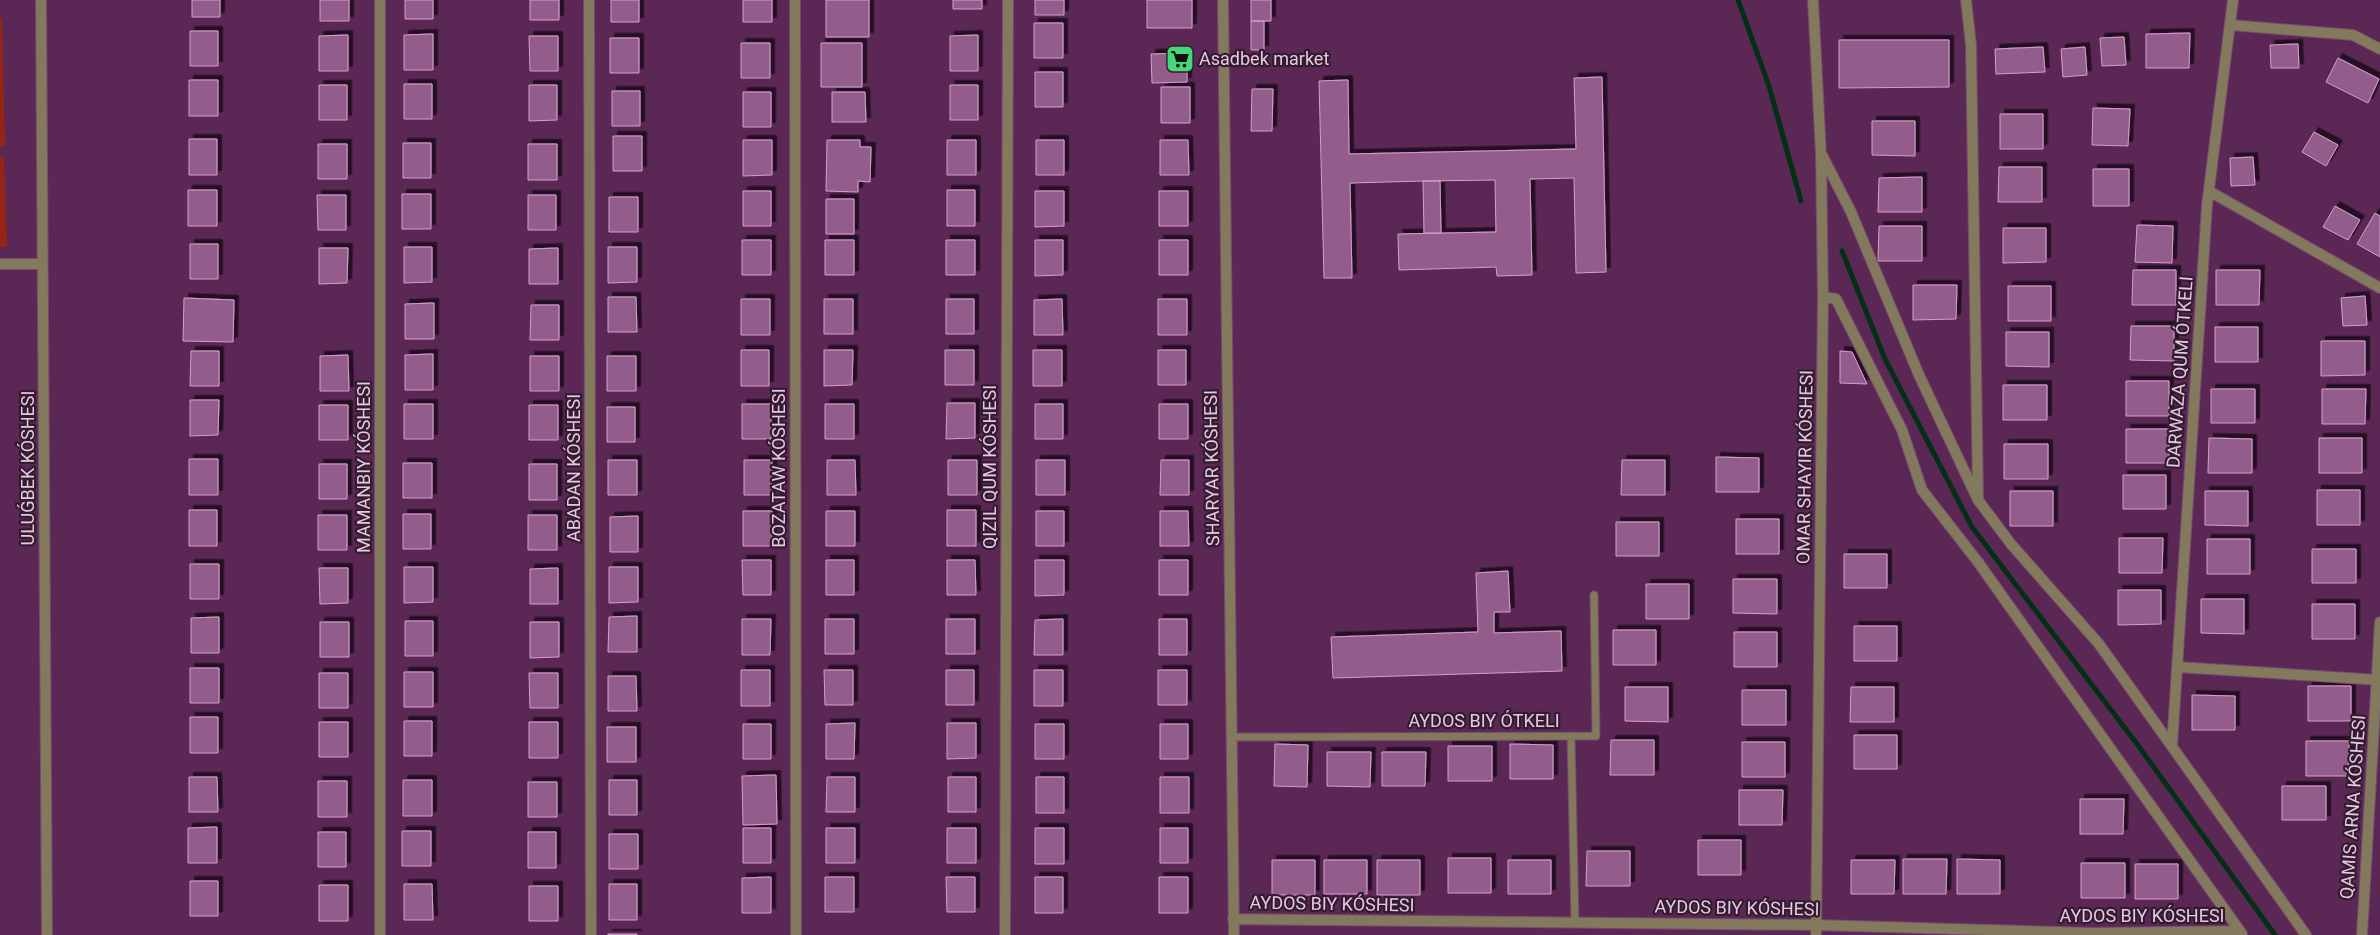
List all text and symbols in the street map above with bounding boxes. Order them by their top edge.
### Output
supermarket icon: Asadbek market [1165,44,1195,74]
place label: Asadbek market [1199,48,1329,69]
street label: DARWAZA QUM ÓTKELI [2162,275,2197,469]
street label: OMAR SHAYIR KÓSHESI [1792,370,1817,564]
street label: MAMANBIY KÓSHESI [353,381,374,553]
street label: QIZIL QUM KÓSHESI [979,385,1000,549]
street label: BOZATAW KÓSHESI [768,388,789,548]
street label: SHARYAR KÓSHESI [1200,390,1223,546]
street label: ULUǴBEK KÓSHESI [17,391,38,545]
street label: ABADAN KÓSHESI [563,394,584,542]
street label: AYDOS BIY ÓTKELI [1408,710,1560,731]
street label: QAMIS ARNA KÓSHESI [2336,714,2369,900]
street label: AYDOS BIY KÓSHESI [1249,892,1415,915]
street label: AYDOS BIY KÓSHESI [1654,896,1820,919]
street label: AYDOS BIY KÓSHESI [2060,905,2224,926]

